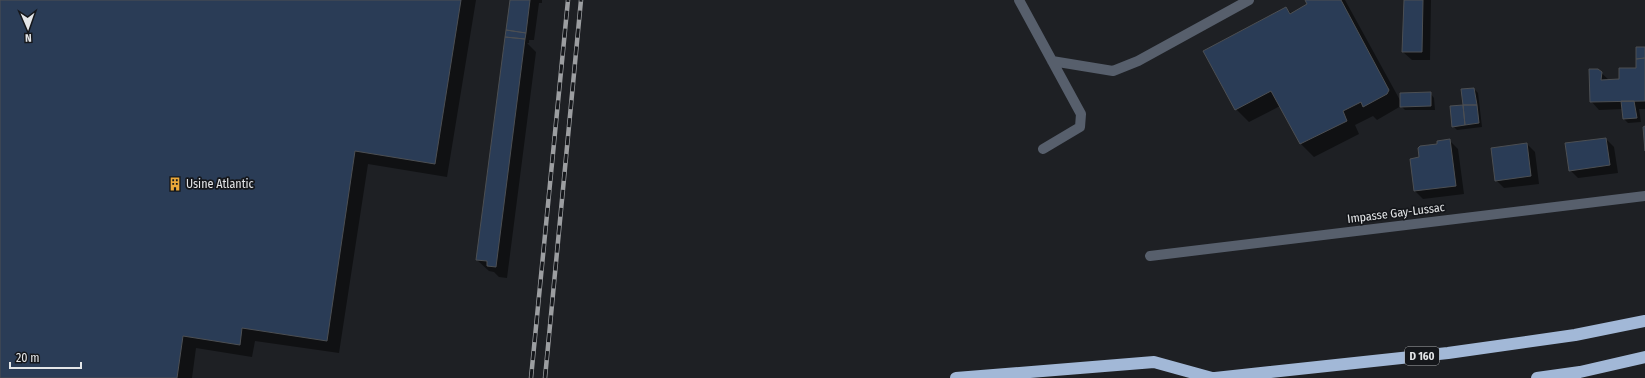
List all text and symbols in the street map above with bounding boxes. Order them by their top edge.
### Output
north arrow [8,8,48,48]
text: N [25,31,32,44]
building icon: Usine Atlantic [167,176,183,192]
place label: Usine Atlantic [186,177,254,191]
street label: Impasse Gay-Lussac [1346,200,1446,226]
scale bar [10,344,81,370]
road number: D 160 [1405,347,1439,365]
text: 20 m [16,351,40,365]

